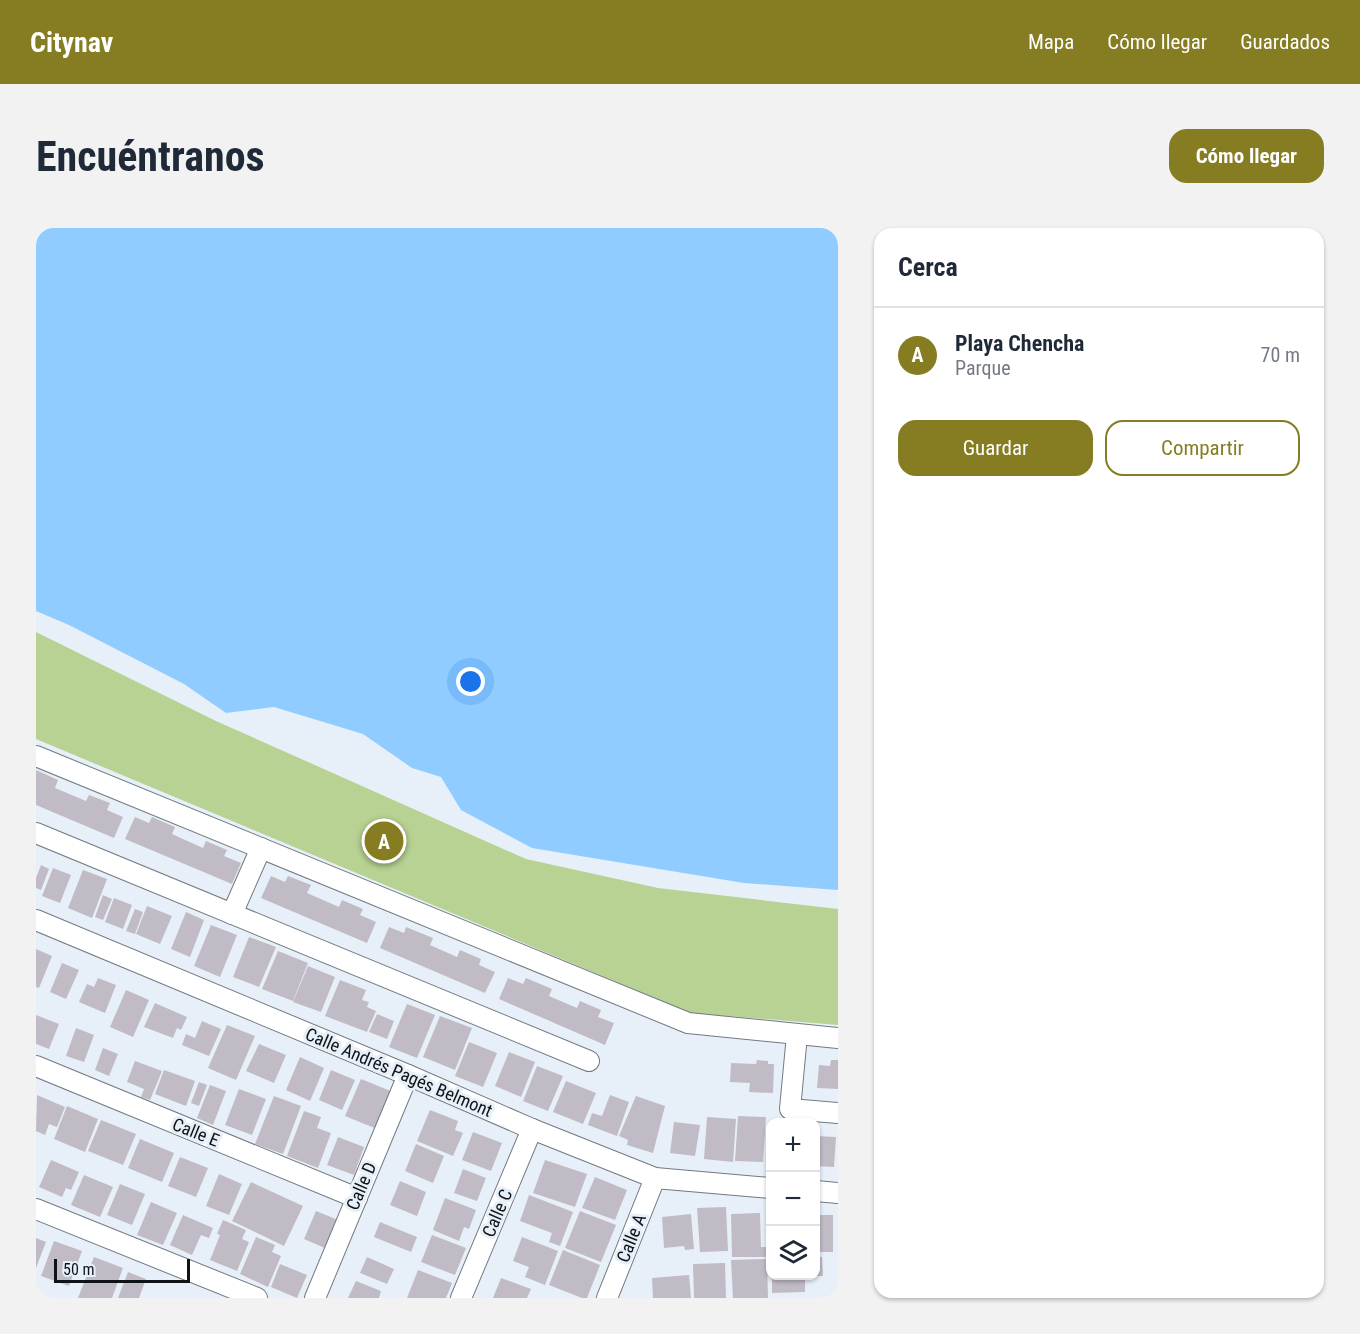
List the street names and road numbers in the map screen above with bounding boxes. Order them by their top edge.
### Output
street label: Calle Andrés Pagés Belmont [302,1023,496,1121]
street label: Calle E [170,1113,223,1151]
street label: Calle D [342,1159,380,1213]
street label: Calle C [478,1186,516,1240]
street label: Calle A [612,1210,650,1265]

